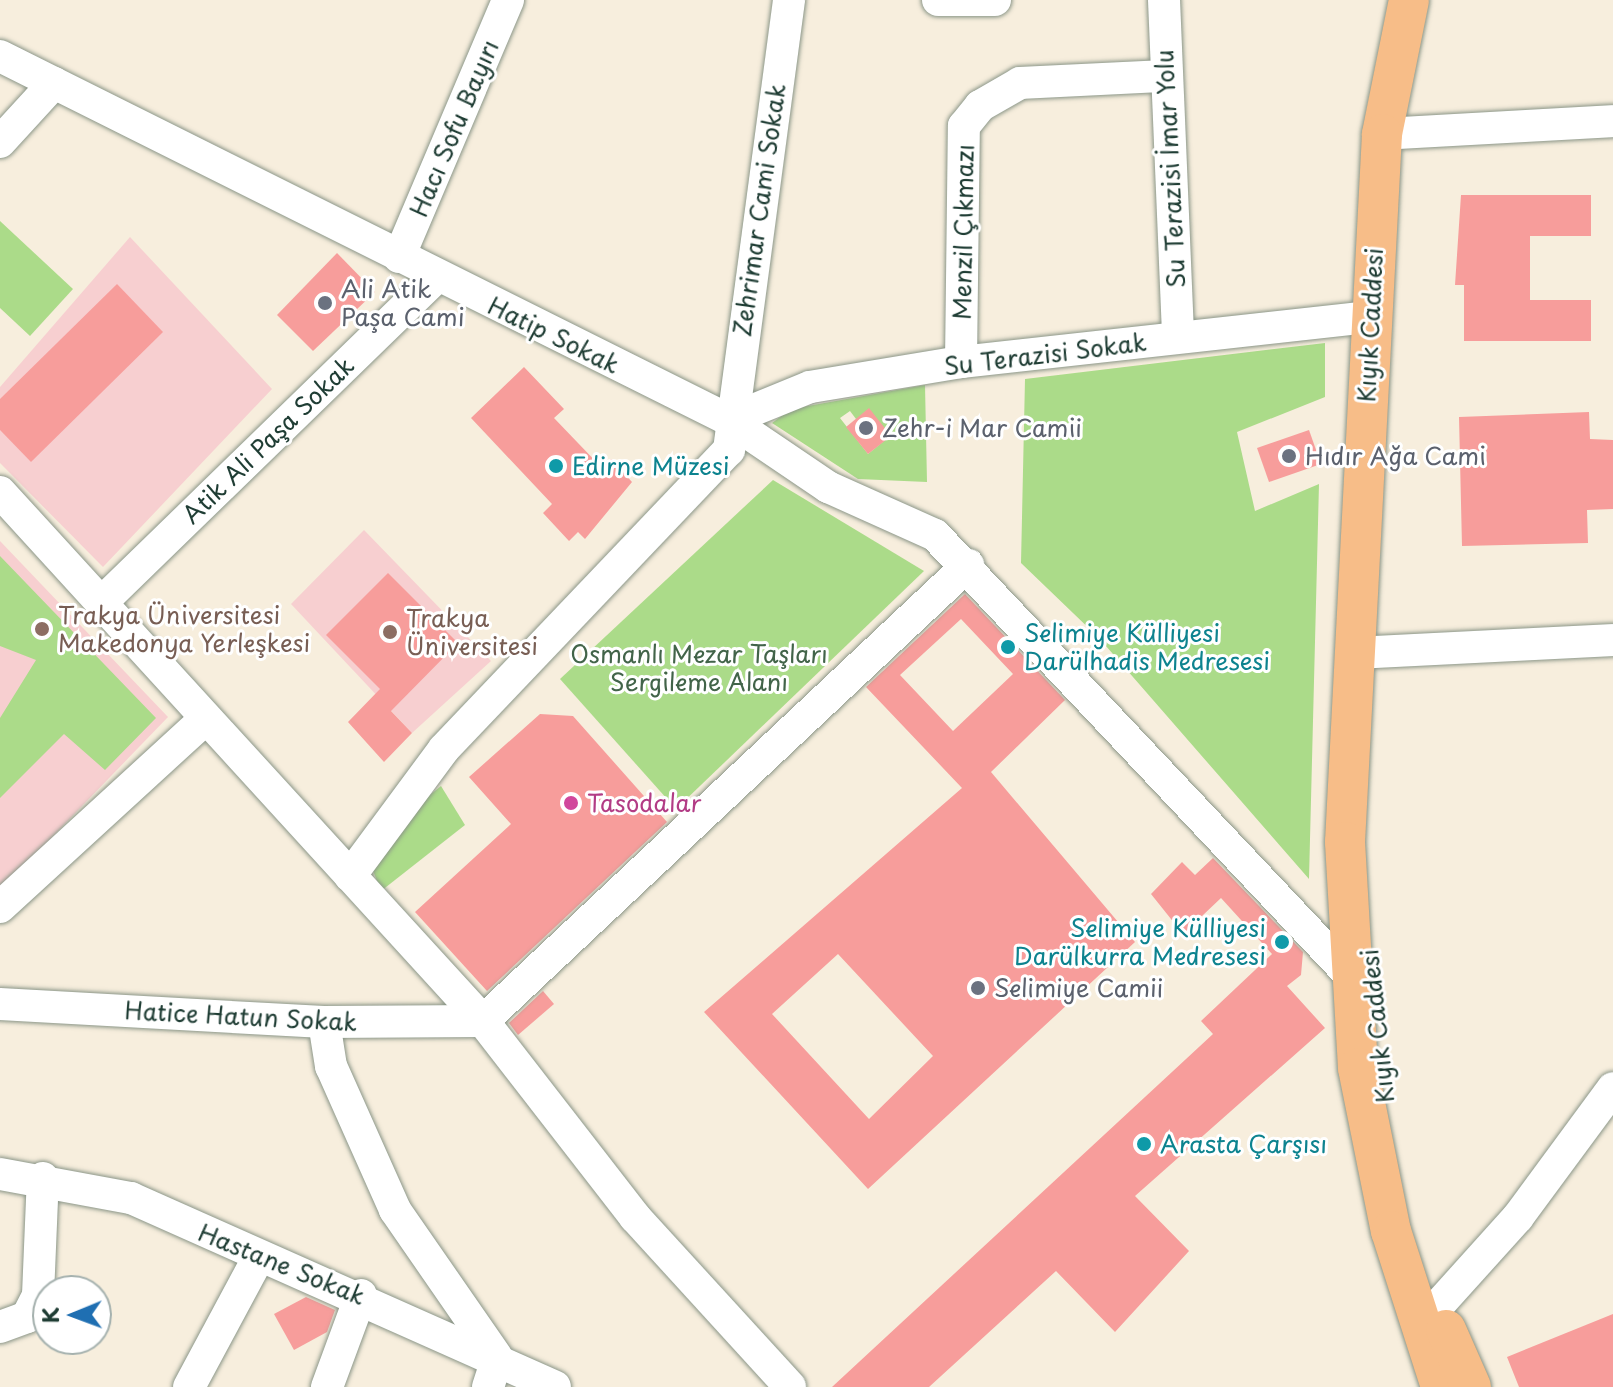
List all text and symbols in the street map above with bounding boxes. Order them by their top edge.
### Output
street label: Hacı Sofu Bayırı [403,34,505,222]
street label: Su Terazisi İmar Yolu [1149,49,1191,289]
street label: Zehrimar Cami Sokak [727,81,791,339]
street label: Menzil Çıkmazı [947,144,979,320]
street label: Kıyık Caddesi [1352,247,1388,403]
place label: Ali Atik Paşa Cami [341,275,464,331]
street label: Hatip Sokak [483,291,625,379]
marker: Ali Atik Paşa Cami [316,294,334,312]
street label: Su Terazisi Sokak [942,327,1148,381]
street label: Atik Ali Paşa Sokak [175,349,361,531]
place label: Zehr-i Mar Camii [882,414,1084,442]
marker: Zehr-i Mar Camii [857,419,875,437]
place label: Hıdır Ağa Cami [1305,442,1486,470]
marker: Hıdır Ağa Cami [1280,447,1298,465]
place label: Edirne Müzesi [572,452,731,480]
marker: Edirne Müzesi [547,457,565,475]
place label: Trakya Üniversitesi Makedonya Yerleşkesi [58,601,310,657]
place label: Trakya Üniversitesi [406,604,538,660]
place label: Selimiye Külliyesi Darülhadis Medresesi [1024,619,1273,675]
marker: Trakya Üniversitesi Makedonya Yerleşkesi [33,620,51,638]
marker: Trakya Üniversitesi [381,623,399,641]
marker: Selimiye Külliyesi Darülhadis Medresesi [999,638,1017,656]
park label: Osmanlı Mezar Taşları Sergileme Alanı [570,640,828,696]
place label: Tasodalar [587,789,701,817]
marker: Tasodalar [562,794,580,812]
place label: Selimiye Külliyesi Darülkurra Medresesi [1012,914,1266,970]
marker: Selimiye Külliyesi Darülkurra Medresesi [1273,933,1291,951]
street label: Kıyık Caddesi [1355,948,1399,1104]
place label: Selimiye Camii [994,974,1165,1002]
marker: Selimiye Camii [969,979,987,997]
street label: Hatice Hatun Sokak [124,996,358,1036]
place label: Arasta Çarşısı [1160,1130,1328,1158]
marker: Arasta Çarşısı [1135,1135,1153,1153]
street label: Hastane Sokak [194,1217,370,1311]
north arrow [32,1275,112,1355]
text: K [33,1307,66,1324]

